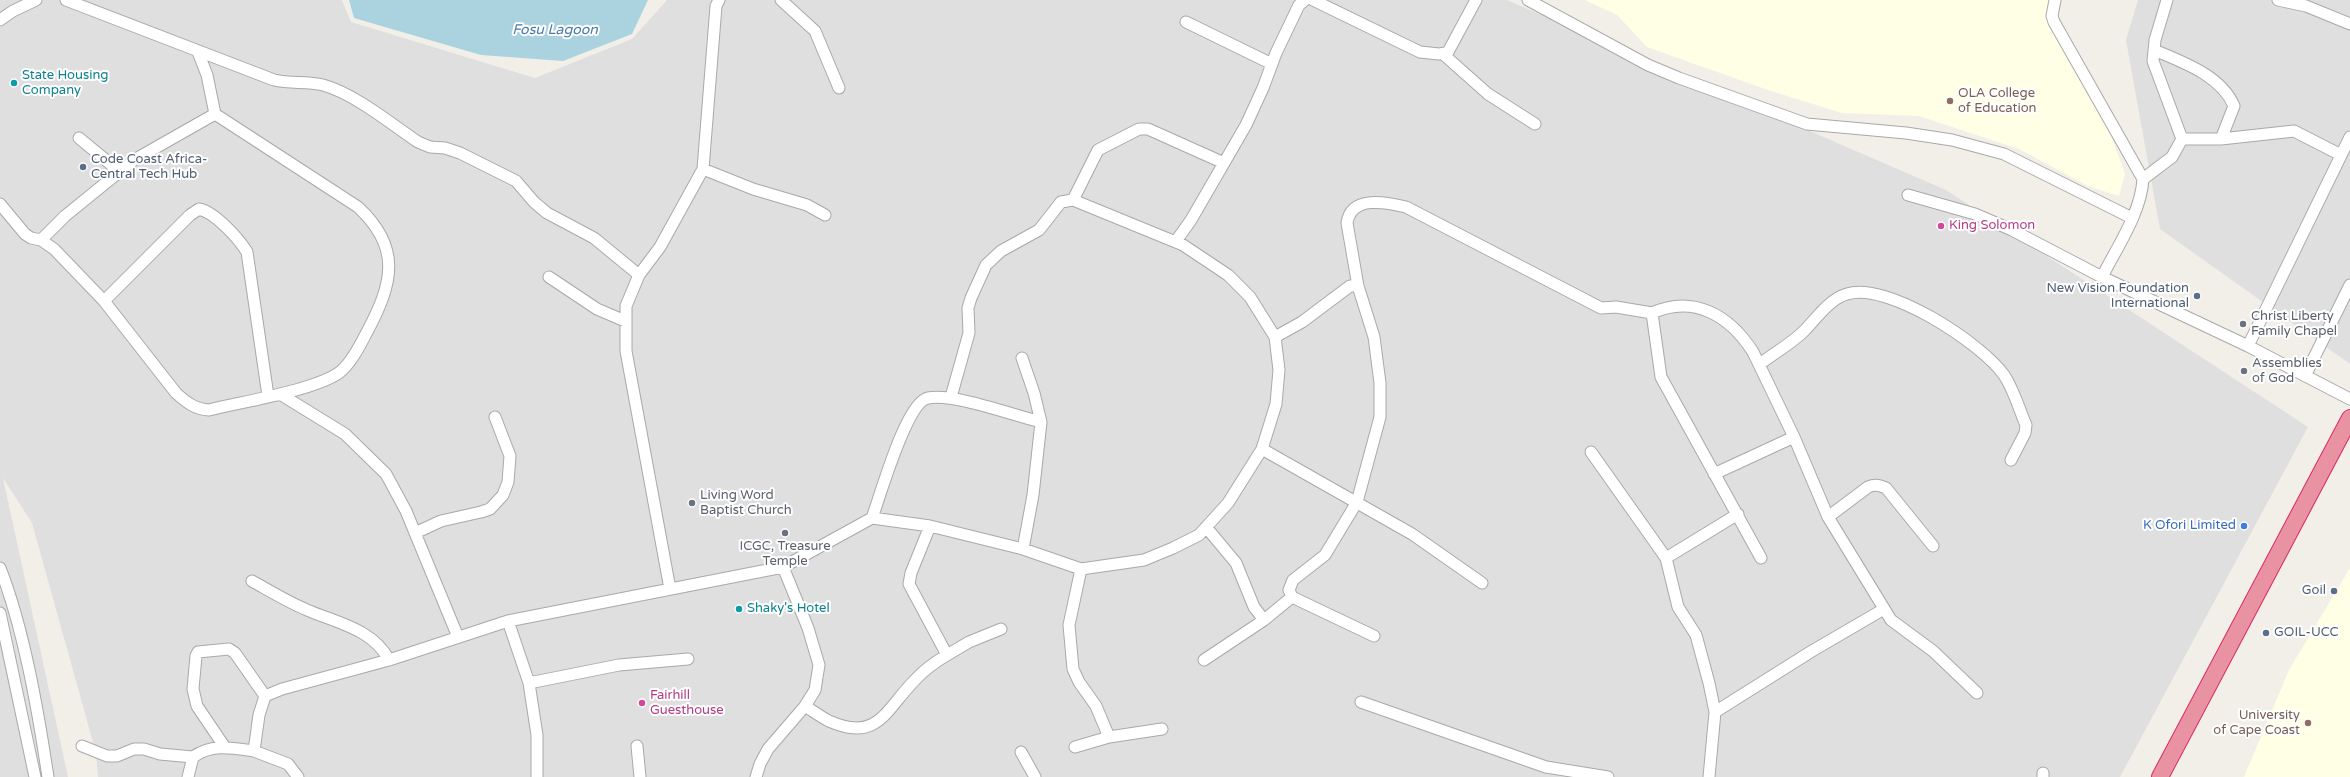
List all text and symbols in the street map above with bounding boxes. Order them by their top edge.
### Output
water label: Fosu Lagoon [512,22,598,38]
place label: State Housing Company [22,68,109,99]
marker: State Housing Company [9,78,19,88]
place label: OLA College of Education [1958,86,2037,117]
marker: OLA College of Education [1945,96,1955,106]
place label: Code Coast Africa- Central Tech Hub [91,152,207,183]
marker: Code Coast Africa- Central Tech Hub [78,162,88,172]
place label: King Solomon [1949,218,2035,234]
marker: King Solomon [1936,221,1946,231]
place label: New Vision Foundation International [2046,281,2189,312]
marker: New Vision Foundation International [2192,291,2202,301]
place label: Christ Liberty Family Chapel [2251,309,2337,340]
marker: Christ Liberty Family Chapel [2238,319,2248,329]
place label: Assemblies of God [2252,356,2322,387]
marker: Assemblies of God [2239,366,2249,376]
place label: Living Word Baptist Church [700,488,792,519]
marker: Living Word Baptist Church [687,498,697,508]
place label: K Ofori Limited [2143,518,2236,534]
marker: K Ofori Limited [2239,521,2249,531]
marker: ICGC, Treasure Temple [780,528,790,538]
place label: ICGC, Treasure Temple [740,539,830,570]
place label: Goil [2302,583,2326,599]
marker: Goil [2329,586,2339,596]
place label: Shaky's Hotel [747,601,830,617]
marker: Shaky's Hotel [734,604,744,614]
place label: GOIL-UCC [2274,625,2339,641]
marker: GOIL-UCC [2261,628,2271,638]
place label: Fairhill Guesthouse [650,688,724,719]
marker: Fairhill Guesthouse [637,698,647,708]
place label: University of Cape Coast [2213,708,2300,739]
marker: University of Cape Coast [2303,718,2313,728]

